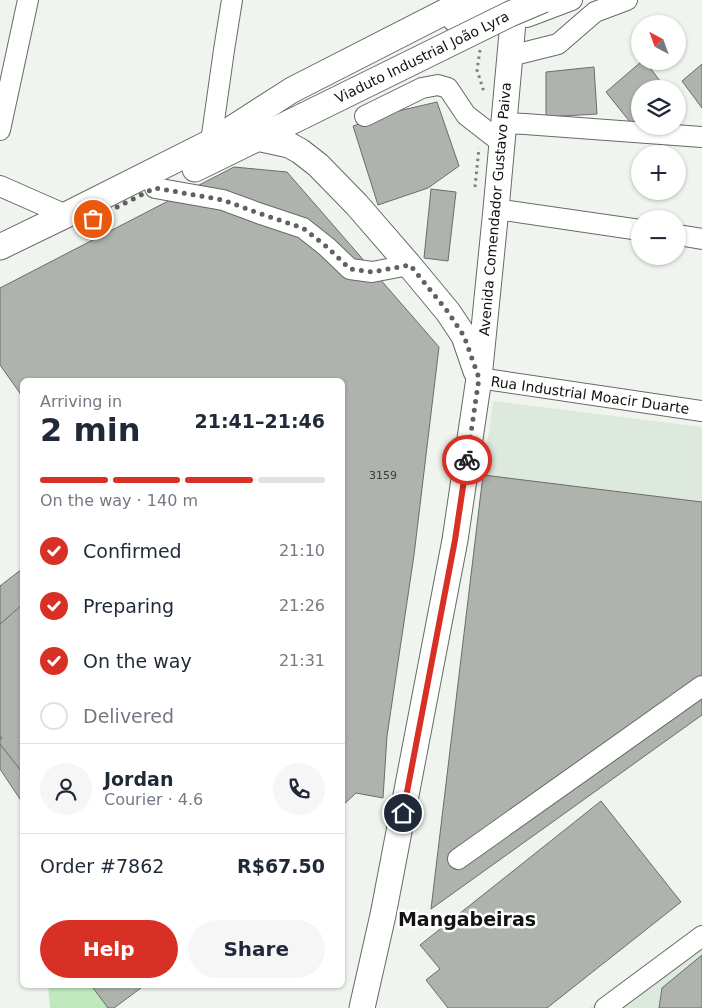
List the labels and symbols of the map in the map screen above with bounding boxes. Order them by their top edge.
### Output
street label: Viaduto Industrial João Lyra [332,8,512,106]
north arrow [631,15,686,70]
street label: Avenida Comendador Gustavo Paiva [476,82,514,336]
pin [72,198,114,240]
street label: Rua Industrial Moacir Duarte [490,373,690,417]
courier [442,435,492,485]
house number: 3159 [369,469,397,482]
pin [382,792,424,834]
district label: Mangabeiras [398,908,536,930]

